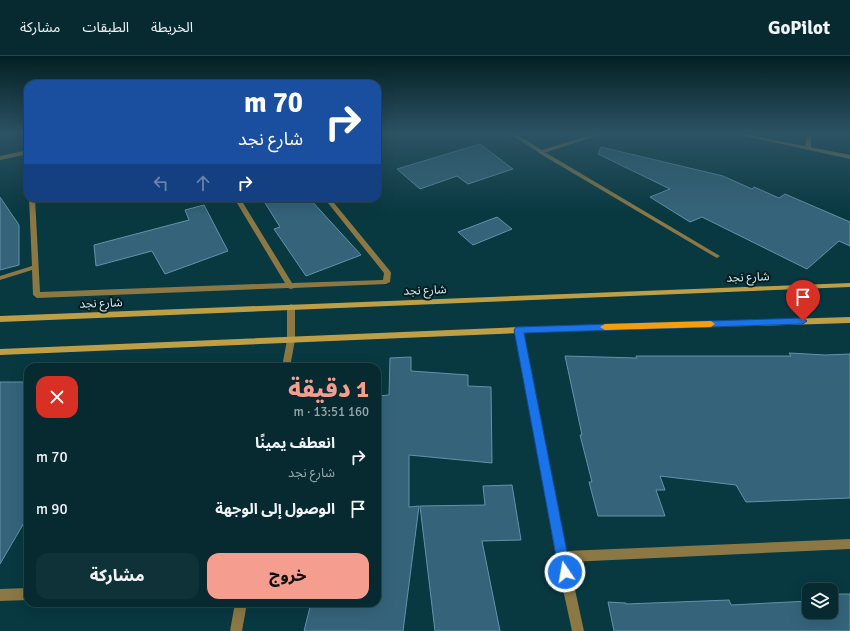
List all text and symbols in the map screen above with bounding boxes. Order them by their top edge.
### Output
text: GoPilot [768,16,830,40]
text: مشاركة [20,19,60,36]
text: الطبقات [82,19,129,36]
text: الخريطة [151,19,193,36]
text: 70 m [244,86,303,120]
icon: right [317,96,369,148]
text: شارع نجد [238,128,303,150]
icon: left [150,172,172,194]
icon: ahead [192,172,214,194]
icon: right [234,172,256,194]
street label: شارع نجد [726,269,770,287]
pin [786,280,820,321]
street label: شارع نجد [403,282,447,300]
icon: arrive [792,286,814,308]
street label: شارع نجد [79,295,123,313]
text: 1 دقيقة [288,374,369,404]
button: close [36,376,78,418]
text: 160 m · 13:51 [293,404,369,420]
text: انعطف يمينًا [255,434,335,452]
icon: right [347,446,369,468]
text: 70 m [36,448,67,466]
text: شارع نجد [288,465,335,481]
icon: arrive [347,498,369,520]
text: 90 m [36,500,67,518]
text: الوصول إلى الوجهة [215,500,335,518]
position arrow [544,551,586,593]
button: مشاركة [36,553,199,599]
button: خروج [207,553,369,599]
map controls [802,583,838,619]
button: layers [802,583,838,619]

